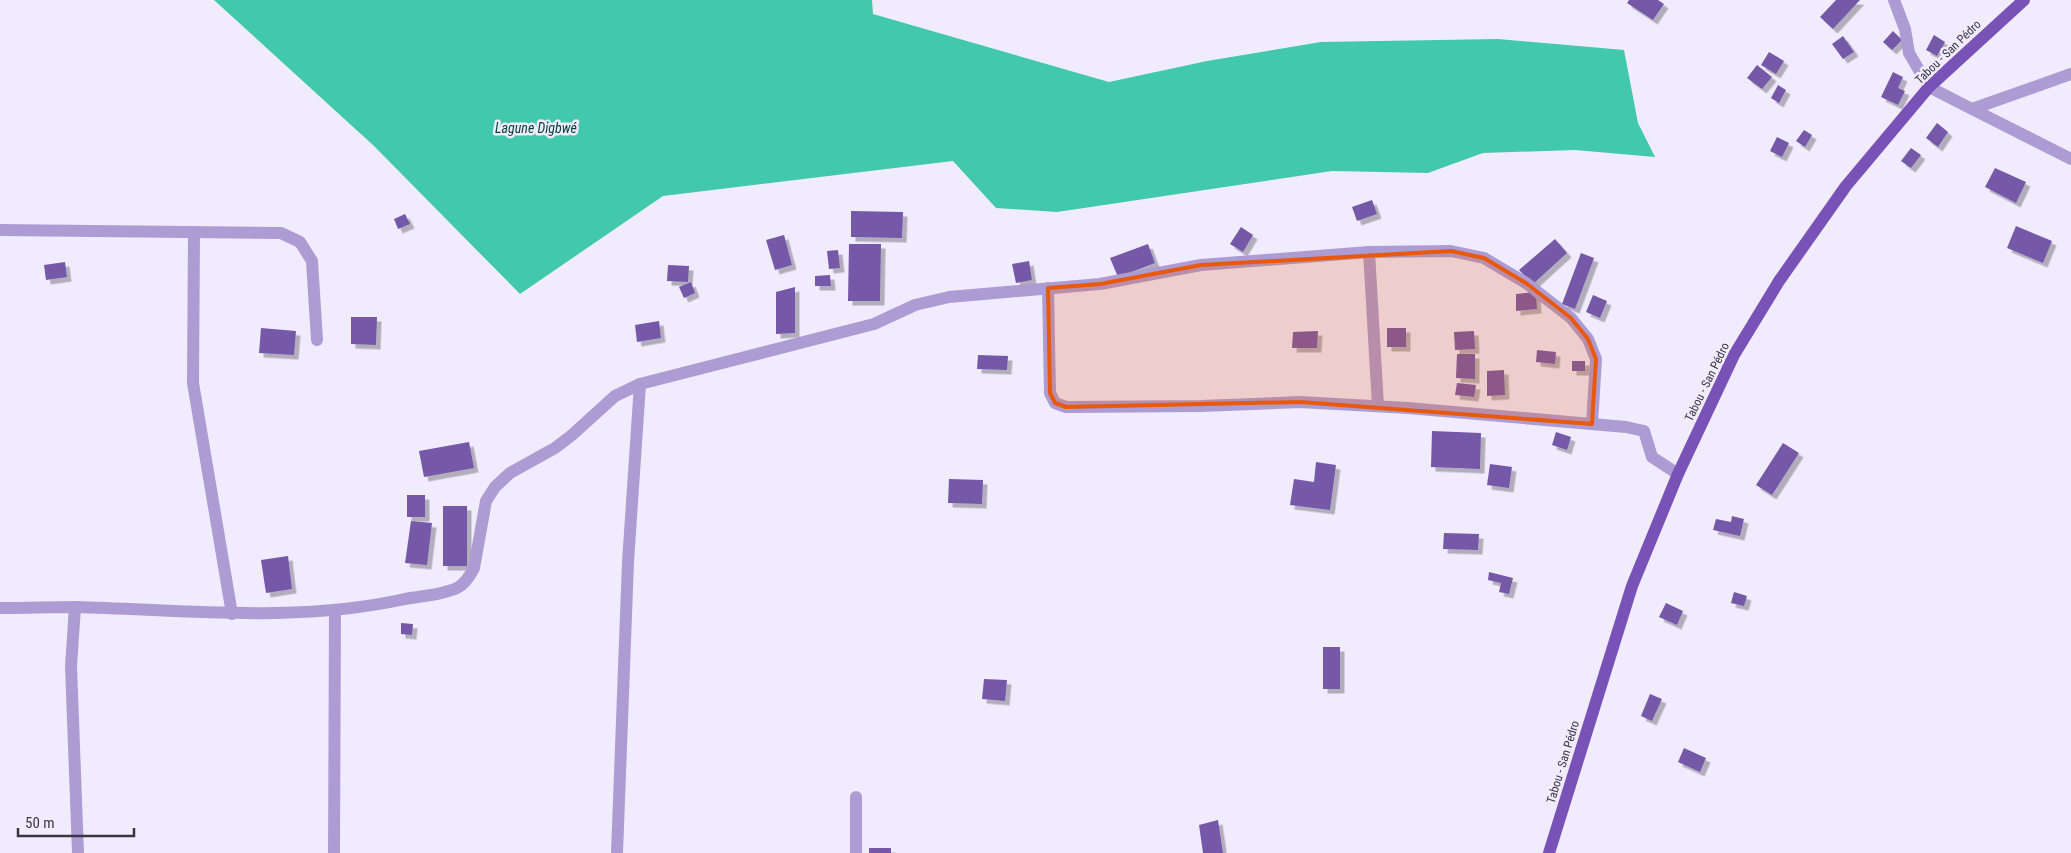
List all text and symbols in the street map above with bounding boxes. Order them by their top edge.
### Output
street label: Tabou - San Pédro [1912,17,1984,87]
water label: Lagune Digbwé [495,120,578,136]
street label: Tabou - San Pédro [1682,340,1732,424]
street label: Tabou - San Pédro [1544,719,1582,805]
scale bar [18,806,134,838]
text: 50 m [25,814,55,832]

